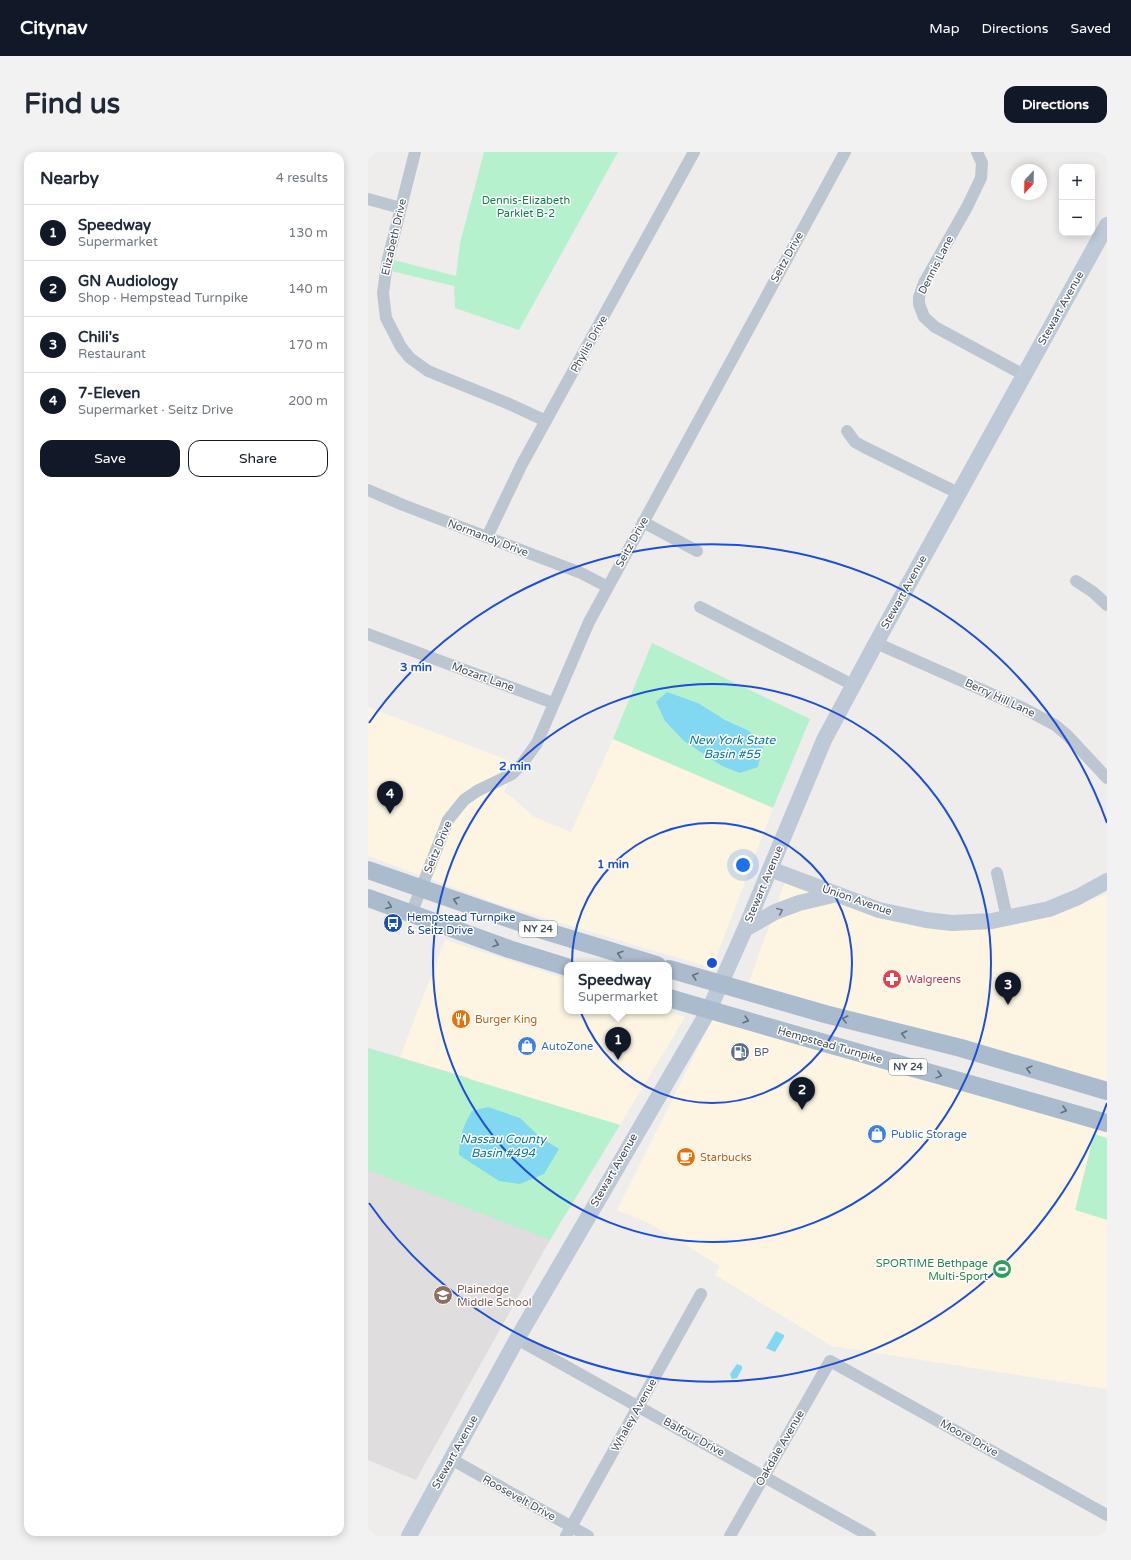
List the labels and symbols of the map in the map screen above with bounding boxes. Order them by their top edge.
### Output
north arrow [1011,164,1047,200]
park label: Dennis-Elizabeth Parklet B-2 [482,194,570,220]
street label: Elizabeth Drive [379,197,409,277]
street label: Seitz Drive [768,230,806,284]
street label: Dennis Lane [916,234,956,296]
street label: Stewart Avenue [1035,269,1087,347]
street label: Phyllis Drive [568,313,610,375]
street label: Seitz Drive [613,515,651,569]
street label: Normandy Drive [446,517,530,559]
street label: Stewart Avenue [878,553,930,631]
text: 3 min [400,660,432,674]
street label: Mozart Lane [450,660,516,694]
street label: Berry Hill Lane [963,676,1037,720]
water label: New York State Basin #55 [689,733,777,761]
text: 2 min [499,759,531,773]
pin: 4 [377,781,403,814]
street label: Seitz Drive [421,819,455,875]
street label: Stewart Avenue [742,844,786,924]
your location [733,855,753,875]
text: 1 min [597,857,629,871]
street label: Union Avenue [820,882,894,918]
one-way arrow [453,897,460,905]
one-way arrow [386,901,393,909]
one-way arrow [776,907,783,915]
place label: Hempstead Turnpike & Seitz Drive [407,911,515,937]
bus stop icon: Hempstead Turnpike & Seitz Drive [382,912,404,934]
road number: NY 24 [519,921,557,937]
one-way arrow [492,939,499,948]
one-way arrow [617,950,624,959]
centre of rings [705,956,719,970]
pharmacy icon: Walgreens [881,968,903,990]
pin: 3 [995,972,1021,1005]
one-way arrow [692,973,699,981]
place label: Walgreens [906,973,961,986]
restaurant icon: Burger King [450,1008,472,1030]
place label: Burger King [475,1013,537,1026]
one-way arrow [743,1015,750,1024]
one-way arrow [842,1016,848,1024]
street label: Hempstead Turnpike [776,1024,884,1066]
pin: 1 [605,1027,631,1060]
one-way arrow [901,1030,908,1039]
shop icon: AutoZone [516,1035,538,1057]
place label: AutoZone [541,1040,593,1053]
fuel station icon: BP [729,1041,751,1063]
place label: BP [754,1046,769,1059]
road number: NY 24 [889,1059,927,1075]
one-way arrow [1026,1065,1032,1073]
one-way arrow [935,1070,942,1079]
pin: 2 [789,1077,815,1110]
one-way arrow [1060,1105,1067,1114]
shop icon: Public Storage [866,1123,888,1145]
place label: Public Storage [891,1128,967,1141]
street label: Stewart Avenue [588,1131,640,1209]
water label: Nassau County Basin #494 [460,1132,548,1160]
cafe icon: Starbucks [675,1146,697,1168]
place label: Starbucks [700,1151,752,1164]
place label: SPORTIME Bethpage Multi-Sport [876,1257,988,1283]
sports icon: SPORTIME Bethpage Multi-Sport [991,1258,1013,1280]
place label: Plainedge Middle School [457,1283,531,1309]
school or university icon: Plainedge Middle School [432,1284,454,1306]
street label: Whaley Avenue [609,1376,659,1454]
street label: Oakdale Avenue [753,1408,807,1488]
street label: Stewart Avenue [429,1413,481,1491]
street label: Balfour Drive [661,1415,727,1459]
street label: Moore Drive [938,1417,1000,1459]
street label: Roosevelt Drive [480,1473,558,1523]

